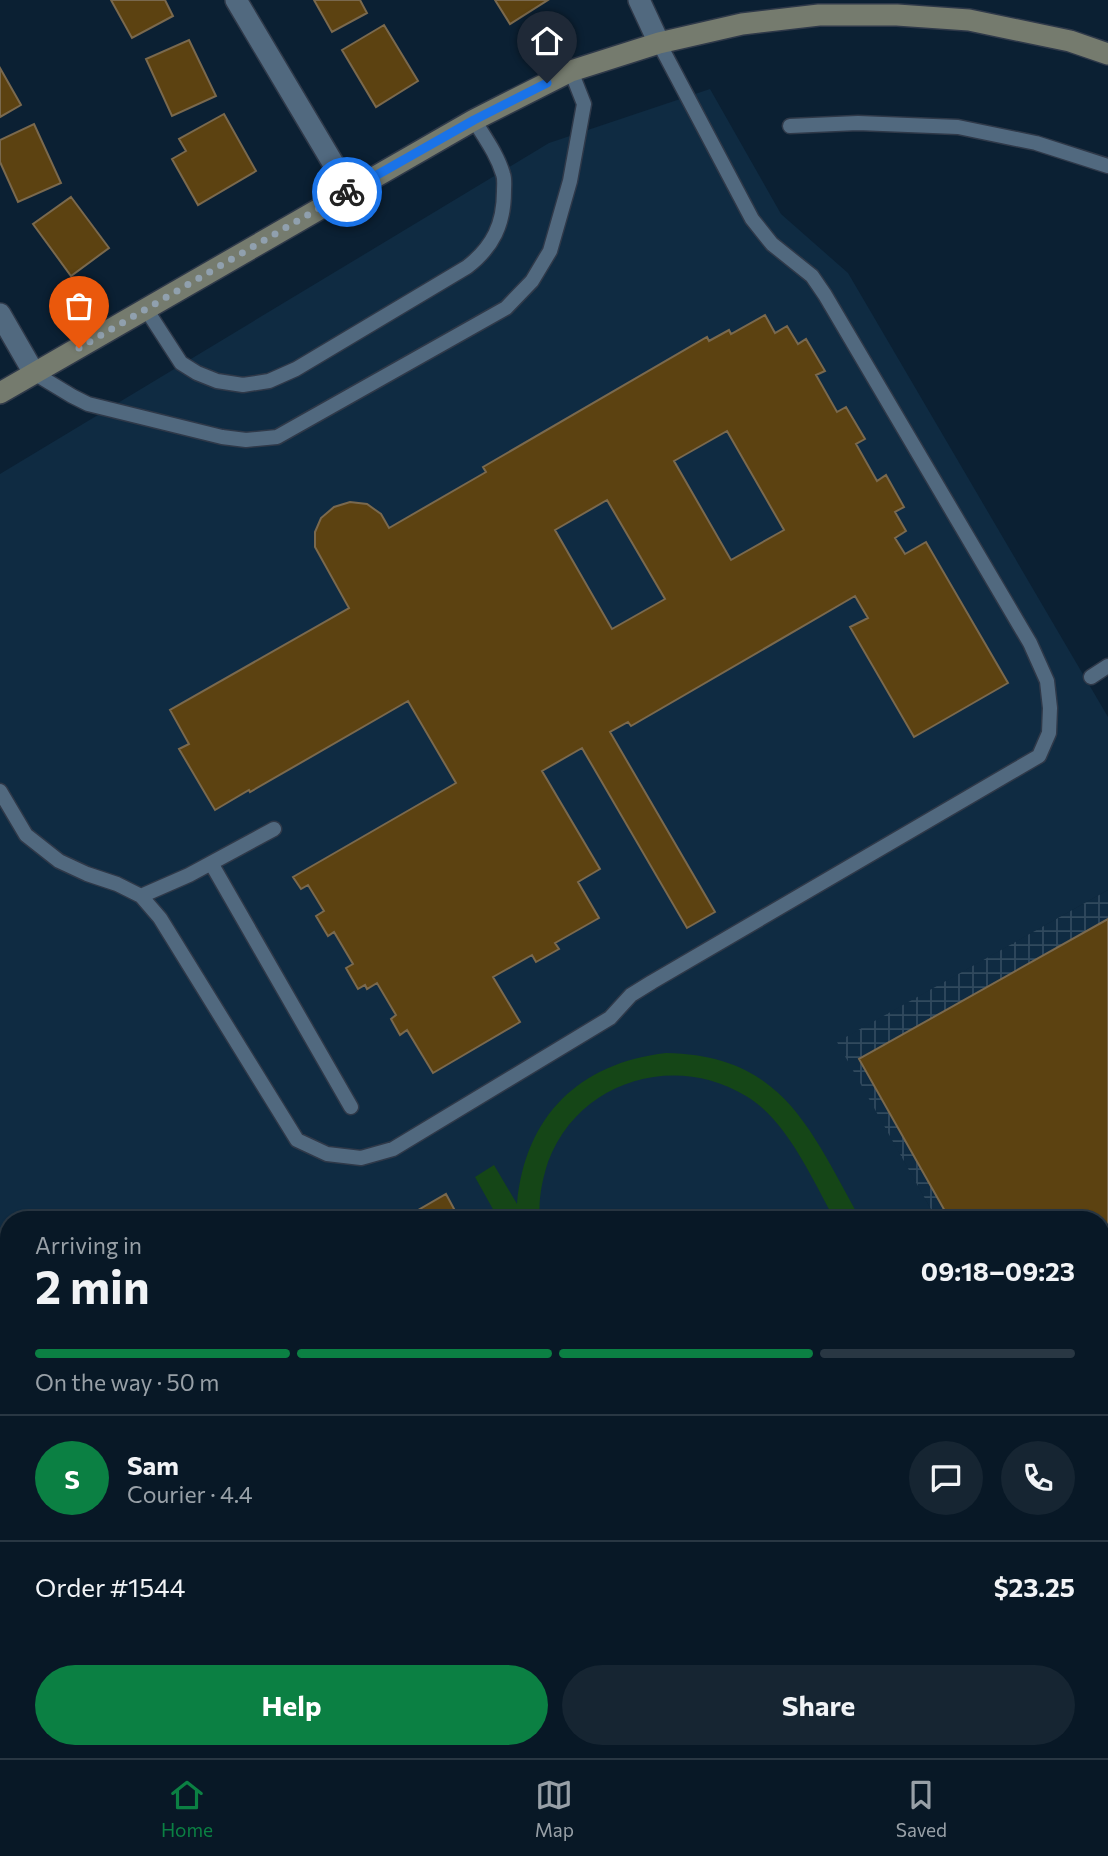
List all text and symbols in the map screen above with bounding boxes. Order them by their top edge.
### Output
pin [517,11,577,83]
icon: home [528,22,566,60]
courier [312,157,382,227]
icon: bike [328,173,366,211]
pin [49,276,109,348]
icon: bag [60,287,98,325]
text: Arriving in [35,1231,142,1259]
text: 09:18–09:23 [921,1255,1075,1286]
text: 2 min [35,1257,150,1313]
text: On the way · 50 m [35,1368,219,1396]
button: chat [909,1441,983,1515]
button: phone [1001,1441,1075,1515]
text: Sam [127,1449,179,1480]
text: S [64,1463,80,1494]
text: Courier · 4.4 [127,1480,253,1508]
text: Order #1544 [35,1571,185,1602]
text: $23.25 [994,1571,1075,1602]
button: Help [35,1665,548,1745]
button: Share [562,1665,1075,1745]
tab: Home [161,1776,213,1841]
tab: Map [535,1776,574,1841]
tab: Saved [896,1776,947,1841]

